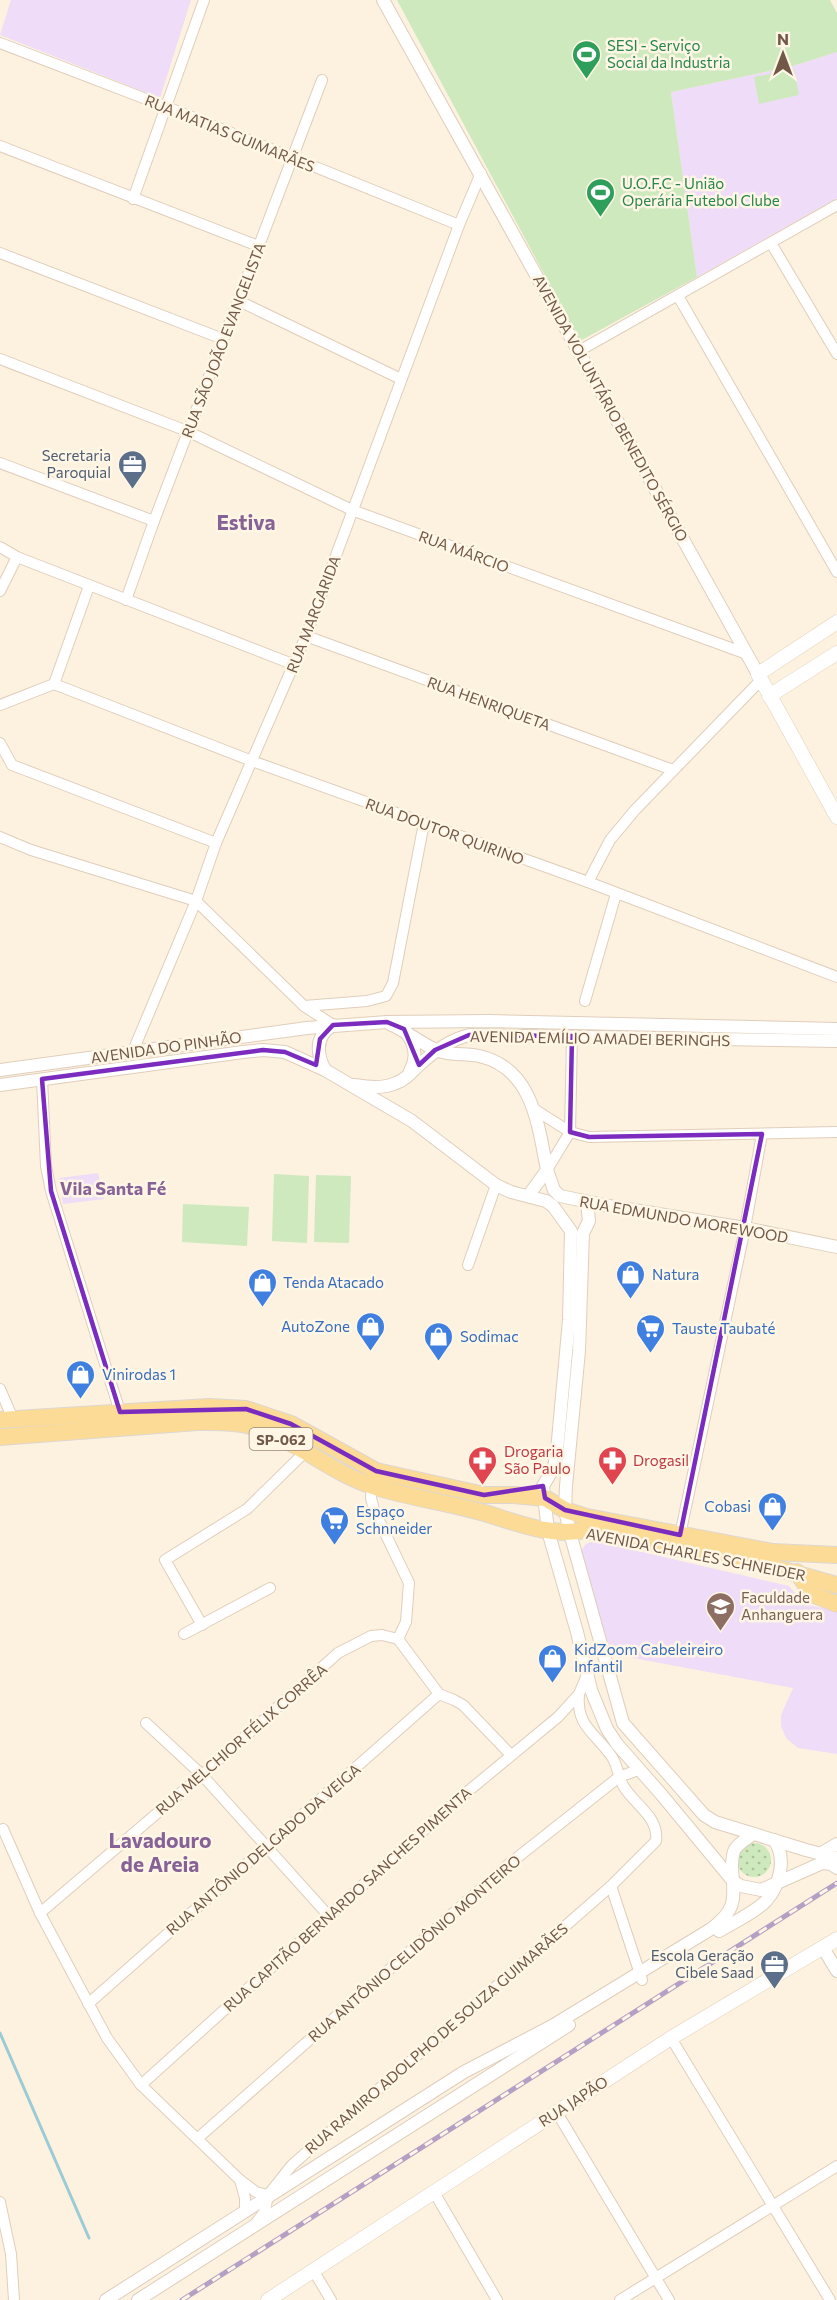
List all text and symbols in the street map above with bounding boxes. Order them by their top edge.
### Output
north arrow [753,24,813,84]
text: N [777,29,789,48]
place label: SESI - Serviço Social da Industria [607,36,730,71]
sports icon: SESI - Serviço Social da Industria [570,38,602,80]
street label: RUA MATIAS GUIMARÃES [142,91,318,175]
place label: U.O.F.C - União Operária Futebol Clube [622,174,780,209]
sports icon: U.O.F.C - União Operária Futebol Clube [585,176,617,218]
street label: RUA SÃO JOÃO EVANGELISTA [177,240,269,440]
street label: AVENIDA VOLUNTÁRIO BENEDITO SÉRGIO [530,271,693,544]
place label: Secretaria Paroquial [42,446,111,481]
office icon: Secretaria Paroquial [116,448,148,490]
district label: Estiva [216,509,276,534]
street label: RUA MÁRCIO [416,525,512,576]
street label: RUA MARGARIDA [282,553,344,675]
street label: RUA HENRIQUETA [425,672,553,734]
street label: RUA DOUTOR QUIRINO [363,794,527,868]
street label: AVENIDA EMÍLIO AMADEI BERINGHS [470,1026,731,1049]
street label: AVENIDA DO PINHÃO [89,1027,243,1067]
district label: Vila Santa Fé [60,1177,166,1199]
street label: RUA EDMUNDO MOREWOOD [578,1192,790,1246]
shop icon: Natura [615,1258,647,1300]
place label: Natura [652,1265,699,1283]
shop icon: Tenda Atacado [246,1266,278,1308]
place label: Tenda Atacado [283,1273,384,1291]
shop icon: AutoZone [355,1310,387,1352]
supermarket icon: Tauste Taubaté [635,1312,667,1354]
place label: AutoZone [281,1317,350,1335]
place label: Tauste Taubaté [672,1319,775,1337]
shop icon: Sodimac [423,1320,455,1362]
place label: Sodimac [460,1327,519,1345]
shop icon: Vinirodas 1 [65,1358,97,1400]
place label: Vinirodas 1 [102,1365,176,1383]
road number: SP-062 [250,1428,312,1450]
place label: Drogaria São Paulo [504,1442,571,1477]
pharmacy icon: Drogaria São Paulo [467,1444,499,1486]
pharmacy icon: Drogasil [596,1444,628,1486]
place label: Drogasil [633,1451,689,1469]
shop icon: Cobasi [756,1490,788,1532]
place label: Cobasi [704,1497,751,1515]
place label: Espaço Schnneider [356,1502,432,1537]
supermarket icon: Espaço Schnneider [319,1504,351,1546]
street label: AVENIDA CHARLES SCHNEIDER [585,1524,807,1584]
place label: Faculdade Anhanguera [741,1588,823,1623]
school or university icon: Faculdade Anhanguera [704,1590,736,1632]
place label: KidZoom Cabeleireiro Infantil [574,1640,723,1675]
shop icon: KidZoom Cabeleireiro Infantil [537,1642,569,1684]
street label: RUA MELCHIOR FÉLIX CORRÊA [151,1659,330,1818]
street label: RUA ANTÔNIO DELGADO DA VEIGA [162,1759,364,1938]
street label: RUA CAPITÃO BERNARDO SANCHES PIMENTA [219,1783,475,2015]
district label: Lavadouro de Areia [109,1827,211,1876]
street label: RUA ANTÔNIO CELIDÔNIO MONTEIRO [303,1850,524,2045]
street label: RUA RAMIRO ADOLPHO DE SOUZA GUIMARÃES [301,1919,571,2157]
place label: Escola Geração Cibele Saad [651,1946,754,1981]
office icon: Escola Geração Cibele Saad [759,1948,791,1990]
street label: RUA JAPÃO [535,2072,611,2130]

